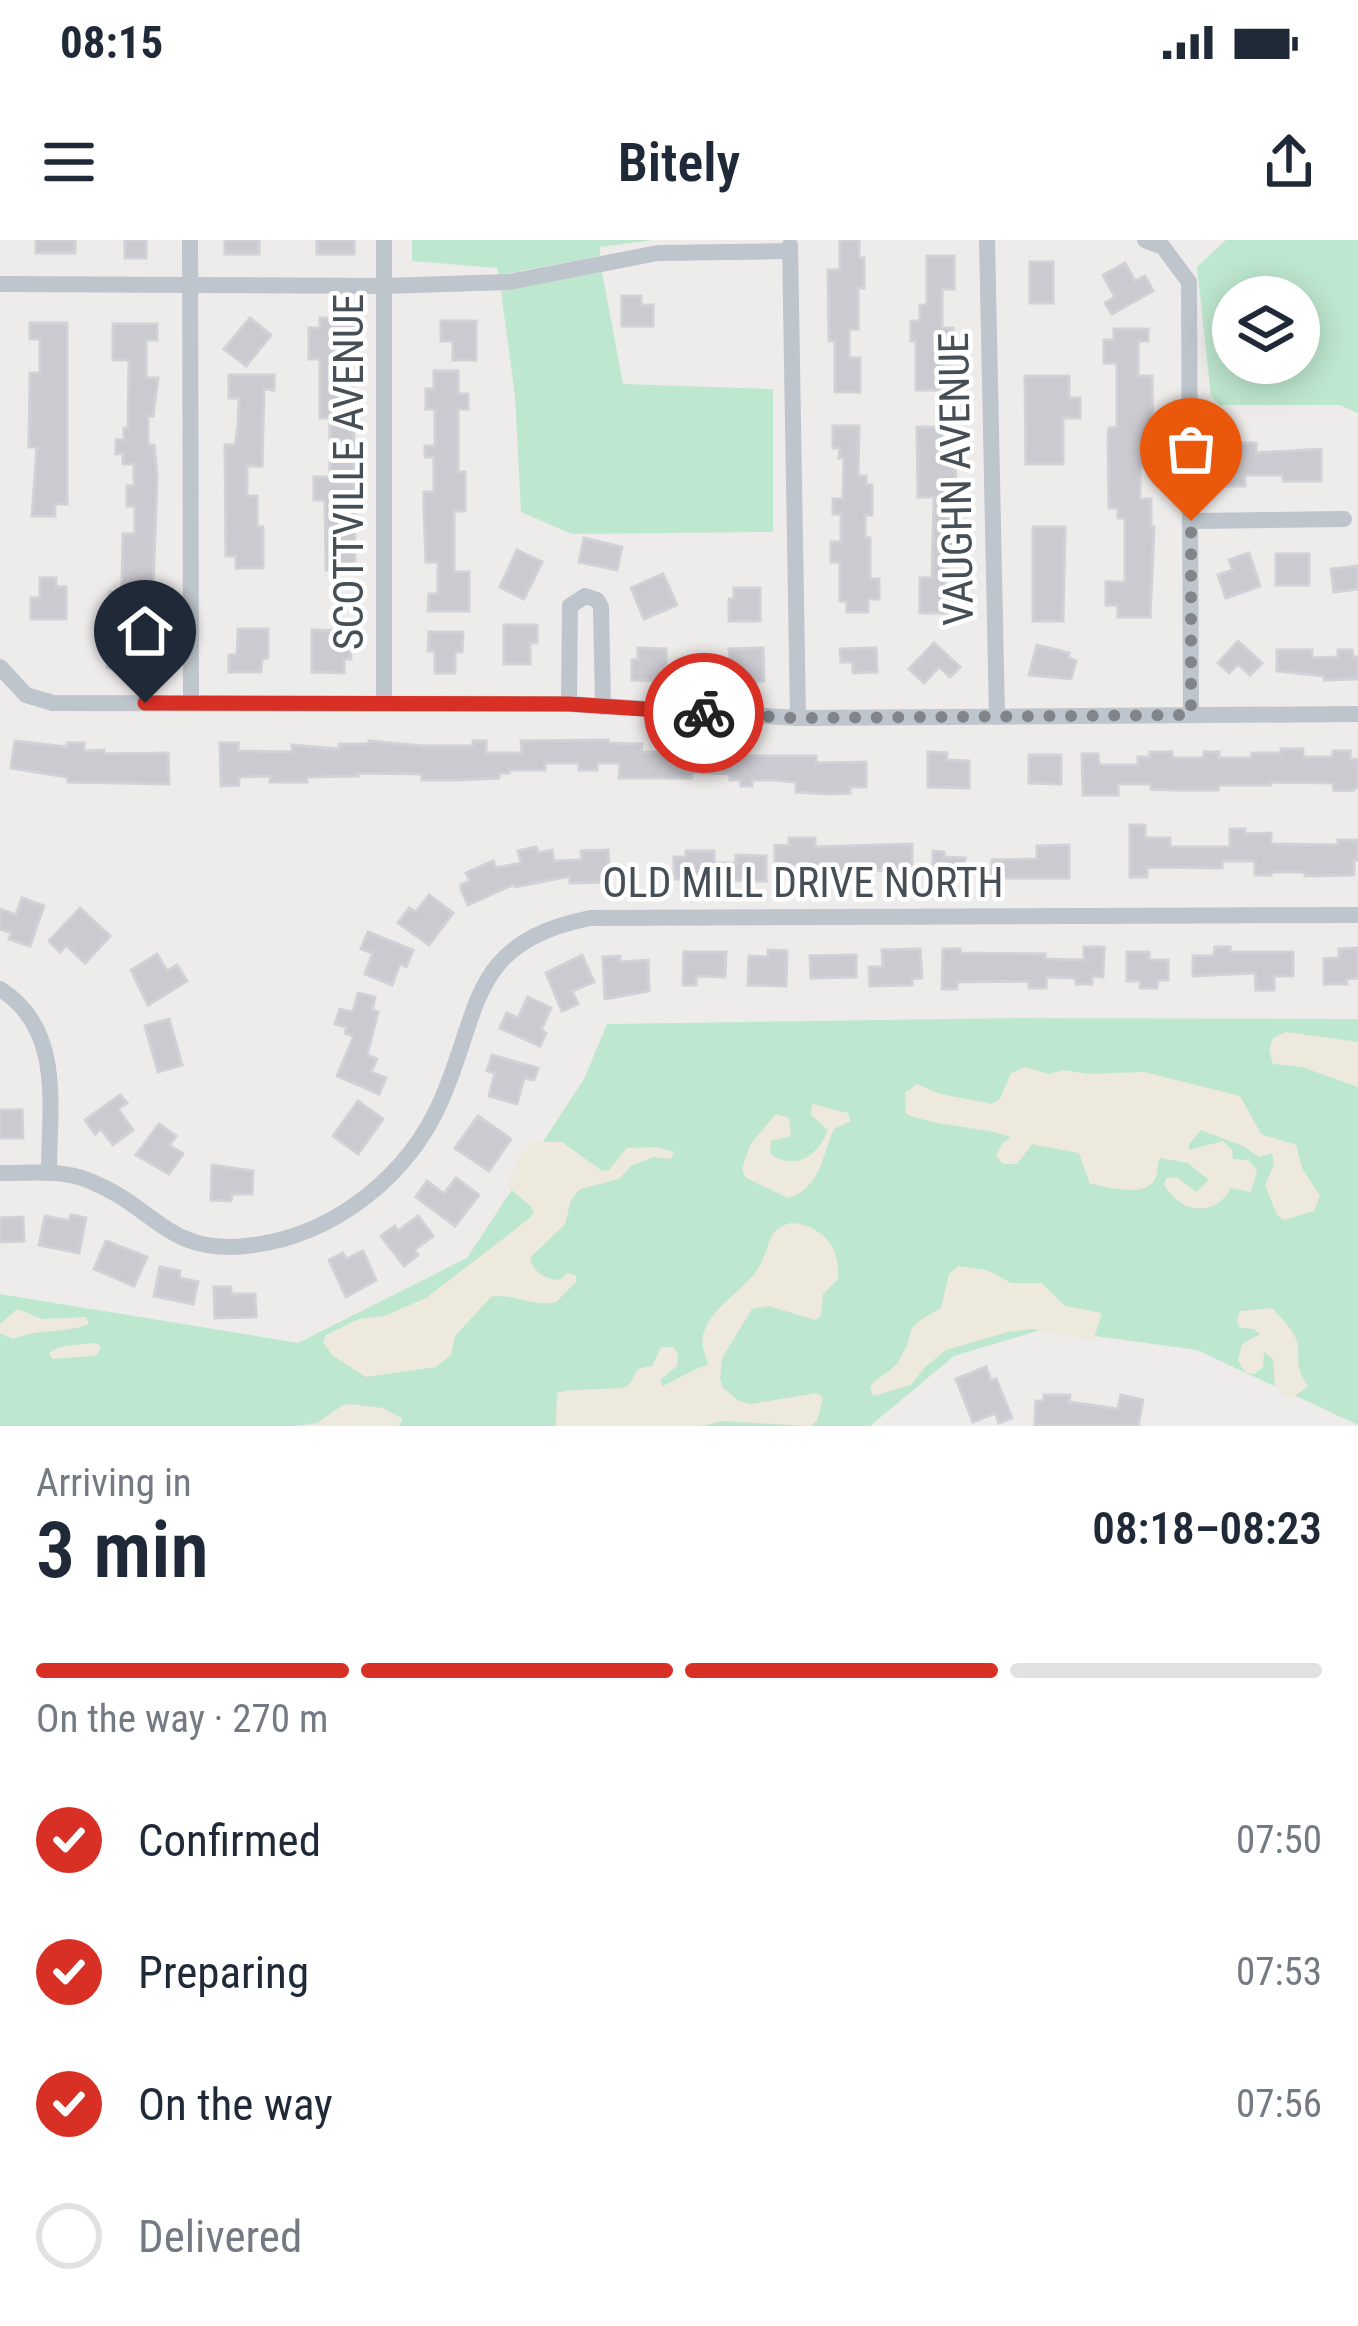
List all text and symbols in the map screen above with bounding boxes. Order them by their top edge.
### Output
text: 08:15 [60,16,163,69]
icon: menu [36,129,102,195]
icon: share [1256,129,1322,195]
text: Bitely [618,131,740,194]
map controls [1212,276,1320,384]
button: layers [1212,276,1320,384]
street label: SCOTTVILLE AVENUE [324,294,373,650]
street label: VAUGHN AVENUE [929,332,983,626]
pin [1140,398,1242,521]
icon: bag [1158,416,1224,482]
pin [94,580,196,703]
icon: home [112,598,178,664]
courier [644,653,764,773]
icon: bike [671,680,737,746]
street label: OLD MILL DRIVE NORTH [602,858,1004,907]
text: Arriving in [36,1460,192,1506]
text: 08:18–08:23 [1092,1502,1322,1555]
text: 3 min [36,1505,209,1596]
text: On the way · 270 m [36,1696,328,1742]
icon: check [36,1807,102,1873]
text: Confirmed [138,1814,321,1867]
text: 07:50 [1236,1817,1322,1863]
icon: check [36,1939,102,2005]
text: Preparing [138,1946,309,1999]
text: 07:53 [1236,1949,1322,1995]
icon: check [36,2071,102,2137]
text: On the way [138,2078,333,2131]
text: 07:56 [1236,2081,1322,2127]
text: Delivered [138,2210,302,2263]

